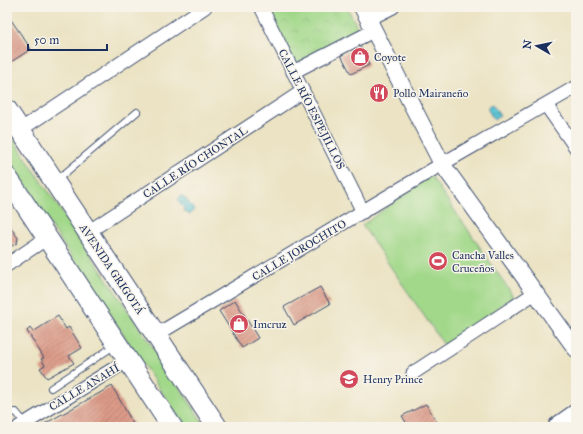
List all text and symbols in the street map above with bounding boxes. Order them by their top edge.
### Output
scale bar [28,26,107,52]
north arrow [517,26,557,66]
text: 50 m [34,33,59,47]
text: N [520,38,535,50]
shop icon: Coyote [349,46,371,68]
street label: CALLE RÍO ESPEJILLOS [275,47,348,172]
place label: Coyote [374,51,407,64]
restaurant icon: Pollo Mairaneño [368,82,390,104]
place label: Pollo Mairaneño [393,87,469,100]
street label: CALLE RÍO CHONTAL [140,123,250,201]
street label: CALLE JOROCHITO [250,217,349,285]
street label: AVENIDA GRIGOTÁ [76,221,147,317]
place label: Cancha Valles Cruceños [452,249,514,275]
sports icon: Cancha Valles Cruceños [427,250,449,272]
shop icon: Imcruz [228,313,250,335]
place label: Imcruz [253,318,287,331]
street label: CALLE ANAHÍ [46,360,122,414]
school or university icon: Henry Prince [338,368,360,390]
place label: Henry Prince [363,373,424,386]

